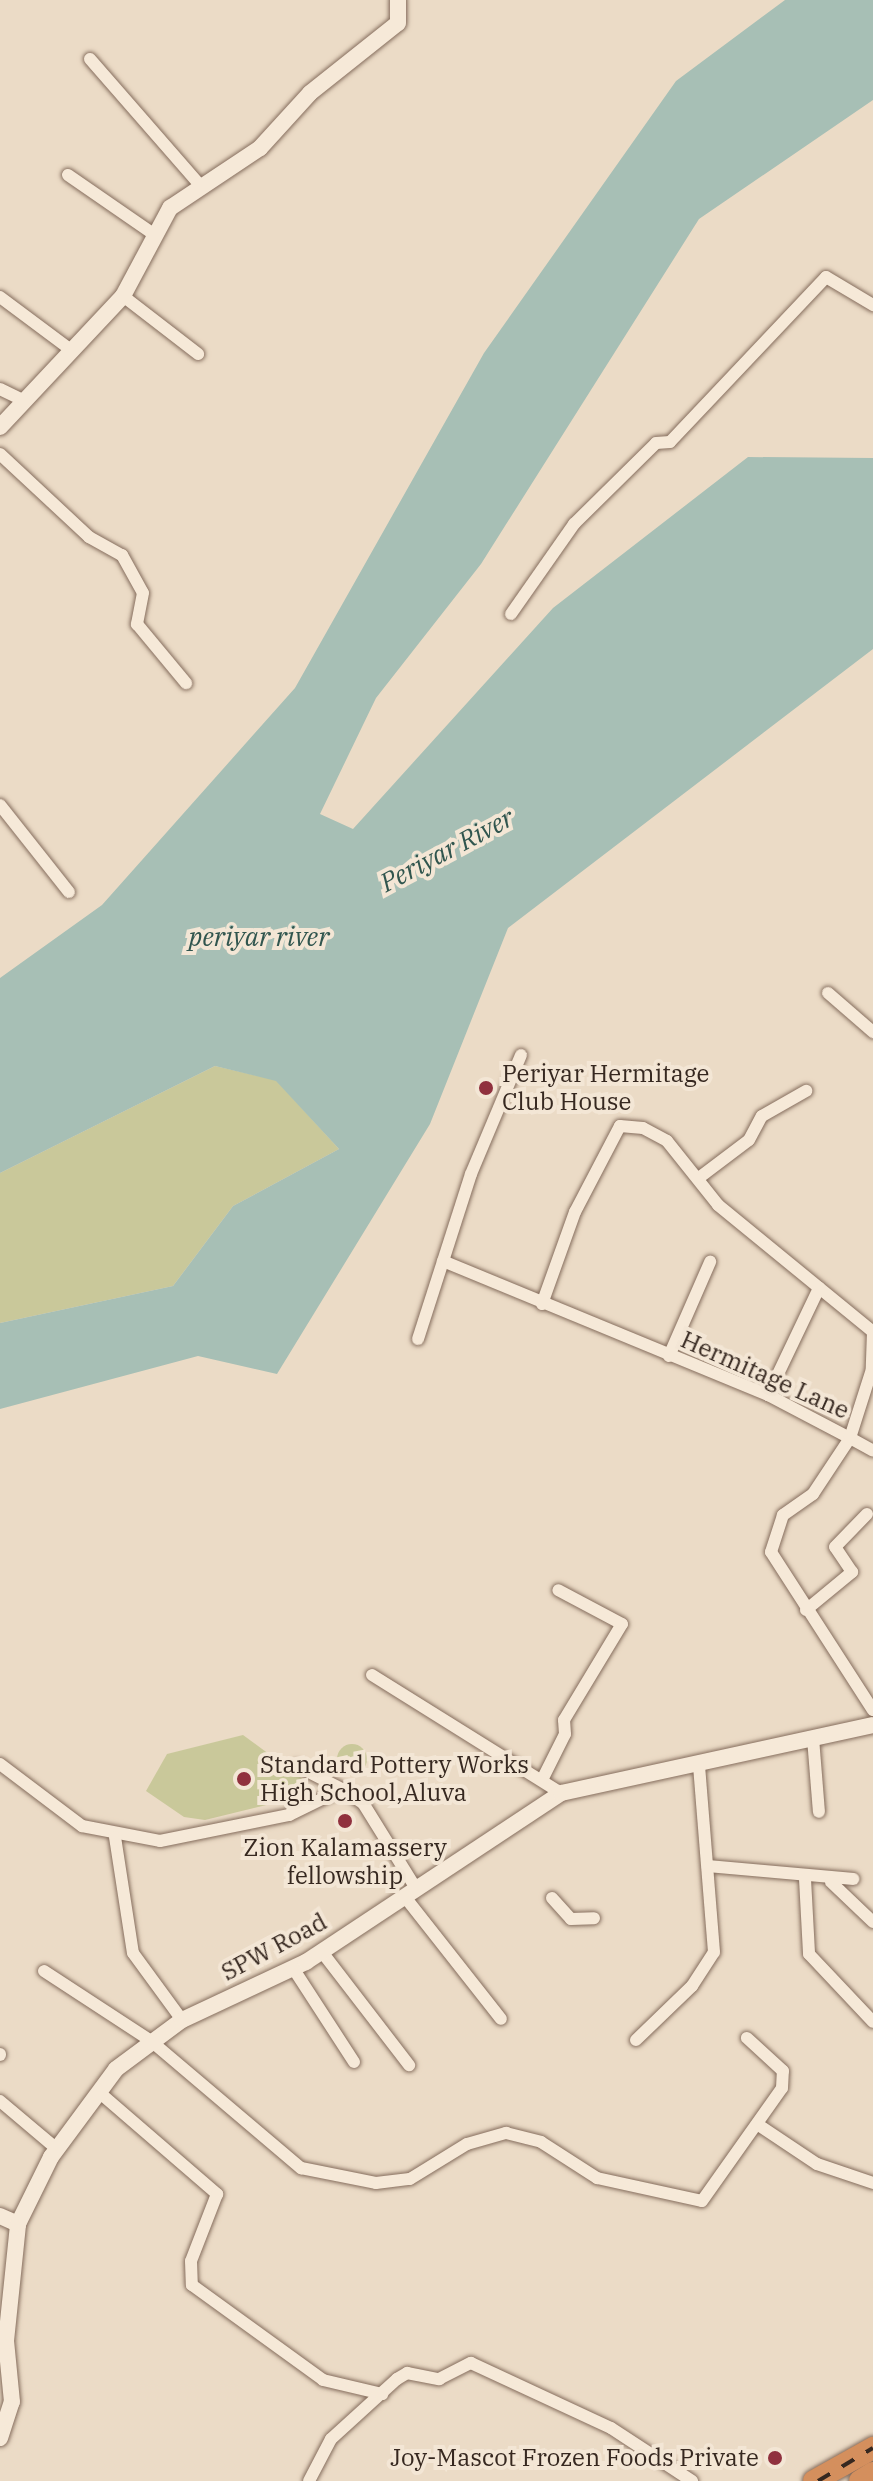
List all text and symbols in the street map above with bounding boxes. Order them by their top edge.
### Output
water label: Periyar River [375,802,519,898]
water label: periyar river [188,921,330,953]
place label: Periyar Hermitage Club House [502,1060,709,1116]
marker: Periyar Hermitage Club House [477,1079,495,1097]
street label: Hermitage Lane [676,1325,854,1425]
place label: Standard Pottery Works High School,Aluva [260,1751,529,1807]
marker: Standard Pottery Works High School,Aluva [235,1770,253,1788]
marker: Zion Kalamassery fellowship [336,1812,354,1830]
place label: Zion Kalamassery fellowship [243,1834,447,1890]
street label: SPW Road [216,1907,332,1987]
place label: Joy-Mascot Frozen Foods Private [390,2444,759,2472]
marker: Joy-Mascot Frozen Foods Private [766,2449,784,2467]

